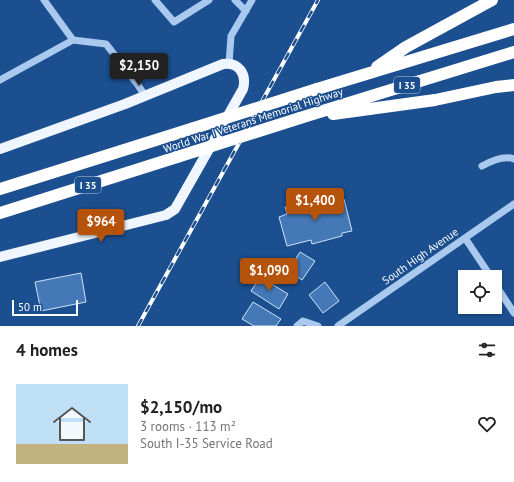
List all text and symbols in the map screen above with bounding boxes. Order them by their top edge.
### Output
pin: $2,150 [106,53,172,87]
text: $2,150 [119,57,159,74]
road number: I 35 [394,77,420,93]
street label: World War I Veterans Memorial Highway [161,84,346,156]
road number: I 35 [75,177,101,193]
pin: $1,400 [282,188,348,222]
text: $1,400 [295,192,335,209]
pin: $964 [77,209,125,243]
text: $964 [86,213,116,230]
street label: South High Avenue [379,224,461,287]
pin: $1,090 [236,258,302,292]
text: $1,090 [249,262,289,279]
map controls [458,270,502,314]
button: locate [458,270,502,314]
scale bar [12,298,78,317]
text: 50 m [18,300,42,314]
text: 4 homes [16,339,78,361]
icon: filters [476,339,498,361]
text: $2,150/mo [140,396,222,418]
icon: home [48,400,96,448]
icon: heart [476,413,498,435]
text: 3 rooms · 113 m² [140,418,236,435]
text: South I-35 Service Road [140,435,273,452]

